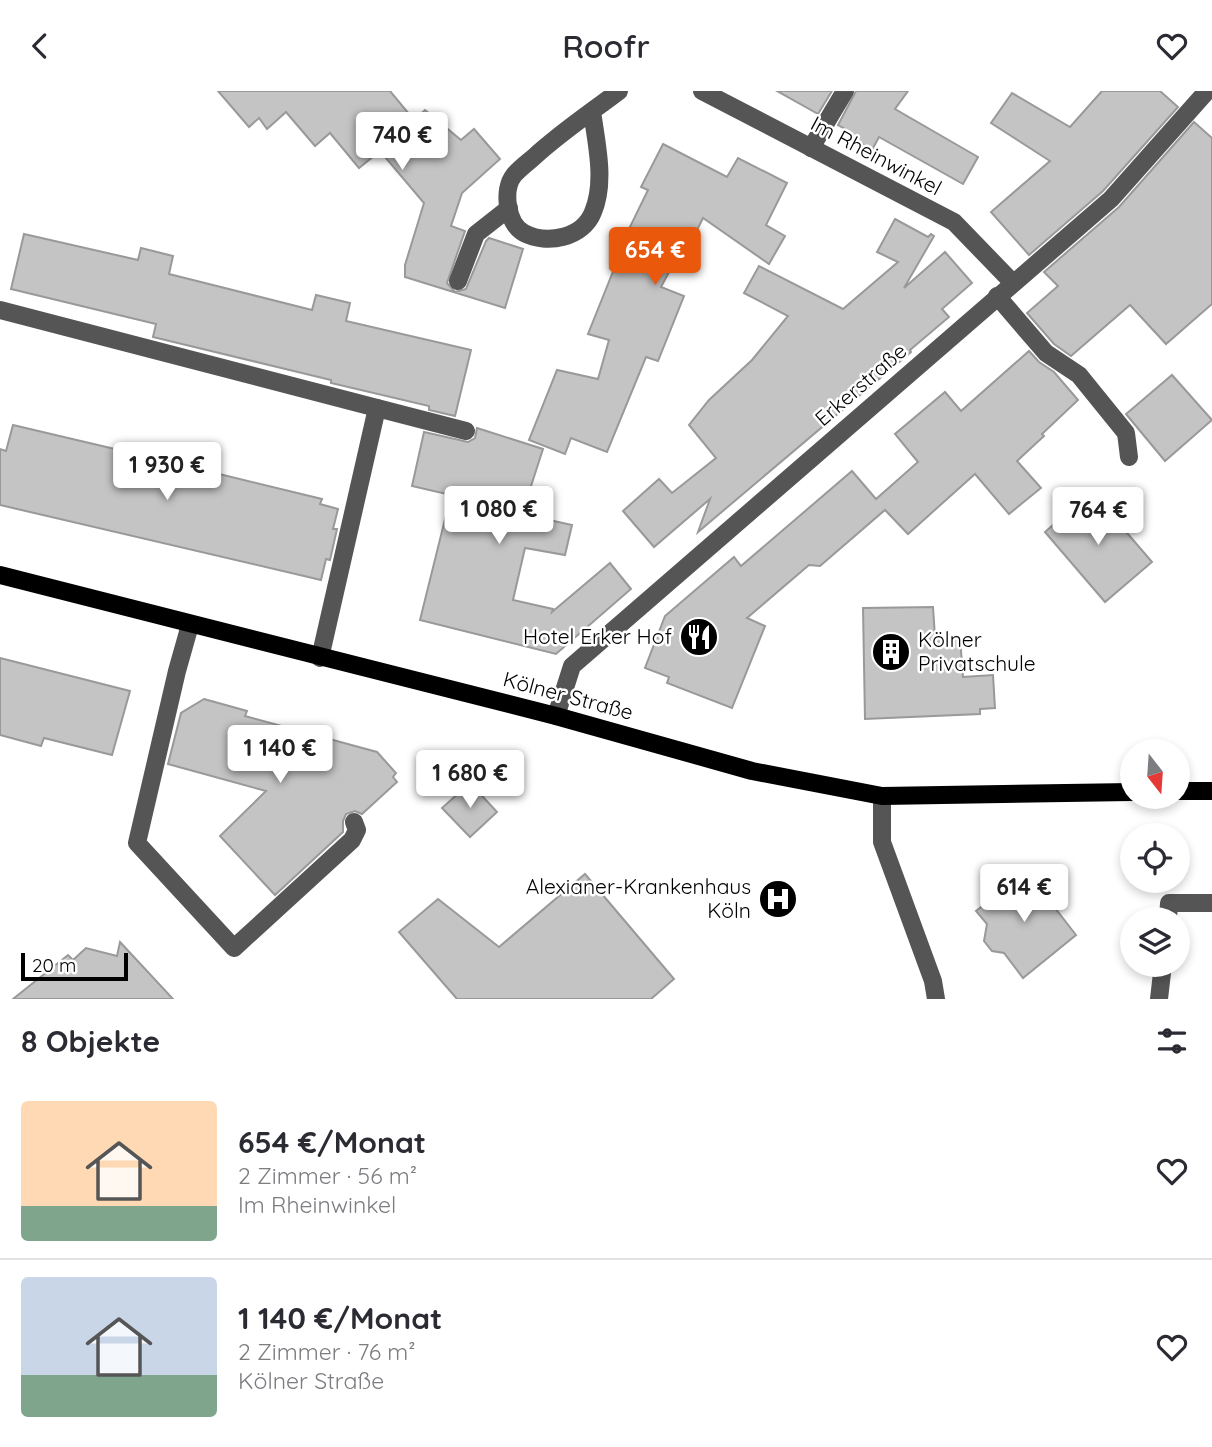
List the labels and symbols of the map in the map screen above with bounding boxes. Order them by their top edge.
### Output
street label: Im Rheinwinkel [807,110,946,201]
pin: 740 € [353,113,451,172]
pin: 654 € [606,227,704,287]
street label: Erkerstraße [809,337,911,431]
pin: 1 930 € [102,443,232,502]
pin: 1 080 € [434,487,564,546]
pin: 764 € [1049,487,1147,547]
restaurant icon: Hotel Erker Hof [678,616,720,658]
place label: Hotel Erker Hof [523,623,672,649]
place label: Kölner Privatschule [918,626,1036,676]
building icon: Kölner Privatschule [870,631,912,673]
street label: Kölner Straße [500,665,636,725]
pin: 1 140 € [215,725,345,785]
north arrow [1120,739,1190,809]
pin: 1 680 € [405,751,535,810]
pin: 614 € [975,865,1073,924]
place label: Alexianer-Krankenhaus Köln [526,873,751,923]
hospital icon: Alexianer-Krankenhaus Köln [757,878,799,920]
scale bar [21,950,128,982]

